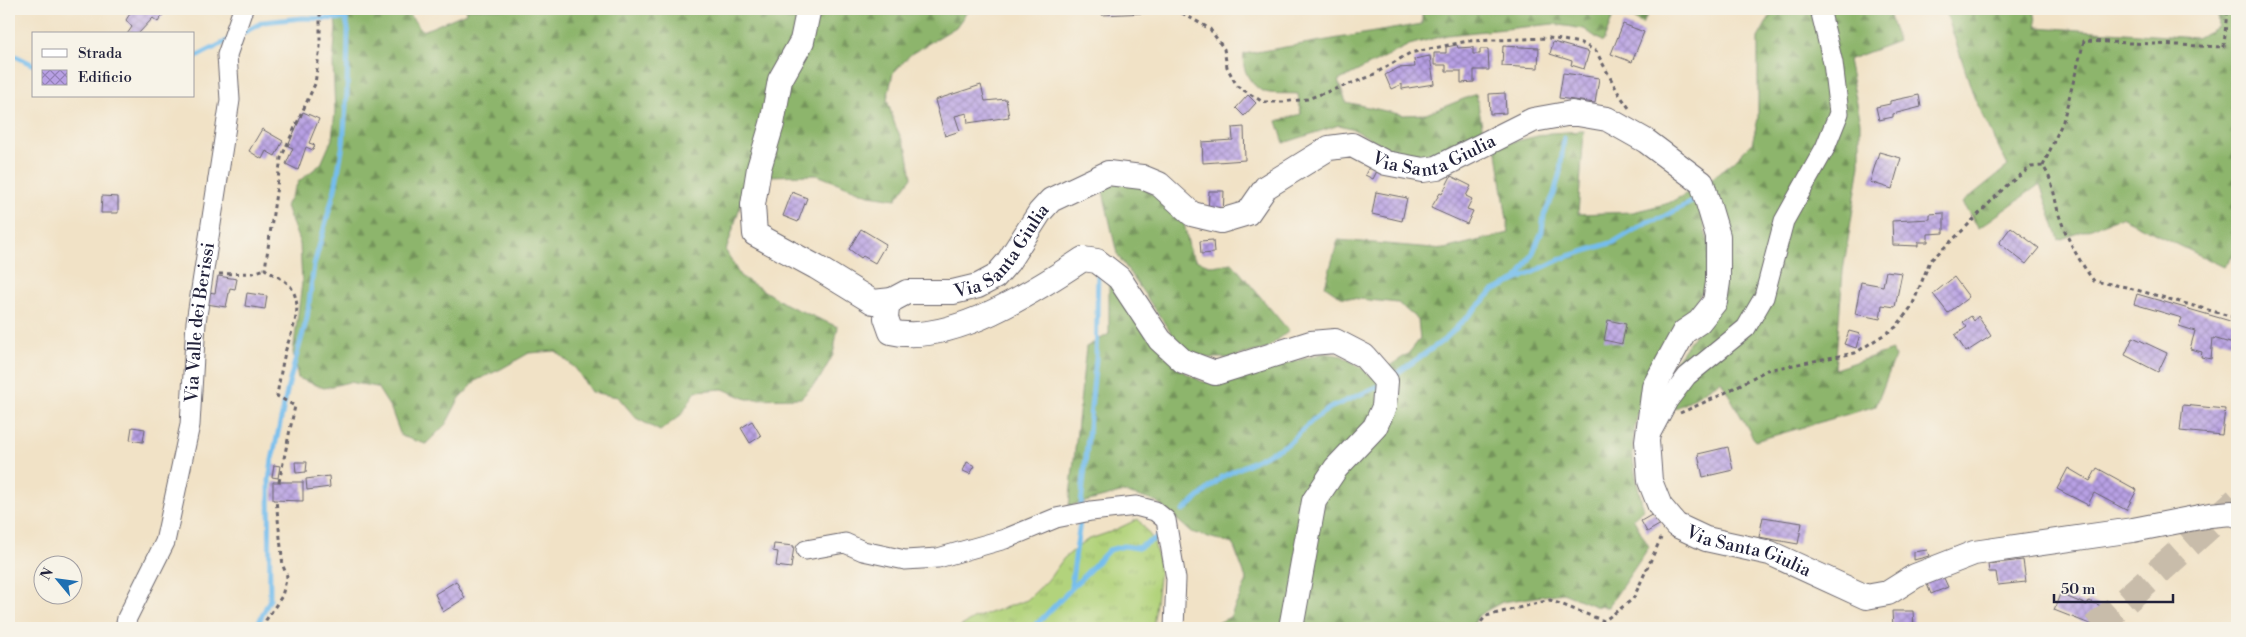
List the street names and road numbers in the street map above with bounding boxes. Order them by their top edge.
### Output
street label: Via Santa Giulia [1367,129,1500,182]
street label: Via Santa Giulia [951,198,1055,303]
street label: Via Valle dei Berissi [180,241,220,404]
street label: Via Santa Giulia [1681,520,1815,583]

